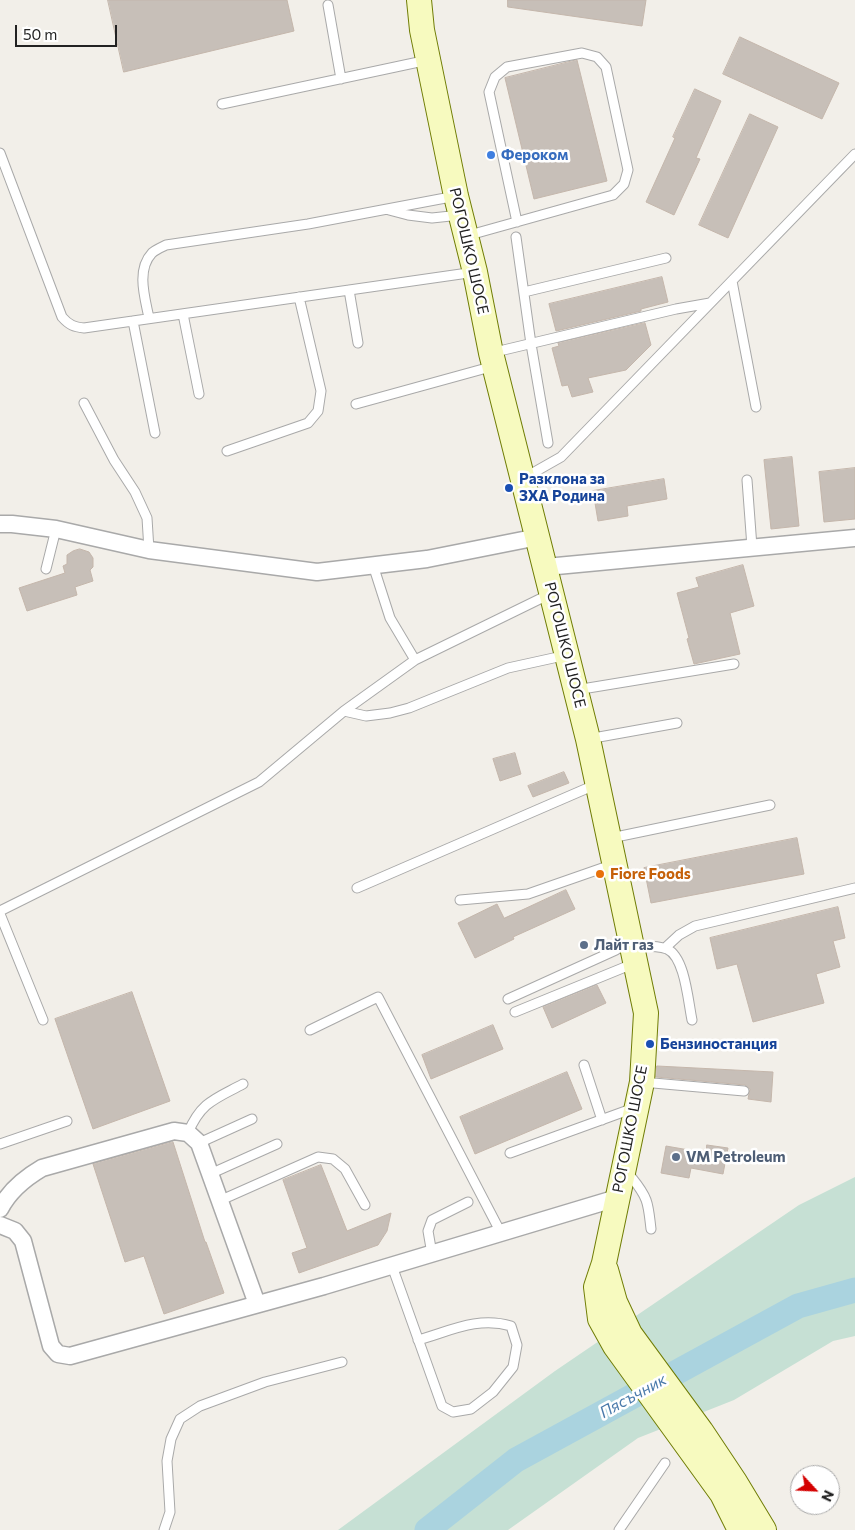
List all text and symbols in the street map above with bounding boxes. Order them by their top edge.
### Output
scale bar [18,15,120,47]
text: 50 m [23,25,57,43]
place label: Фероком [501,146,568,164]
marker: Фероком [485,149,497,161]
street label: РОГОШКО ШОСЕ [446,186,492,316]
place label: Разклона за ЗХА Родина [519,470,605,505]
marker: Разклона за ЗХА Родина [503,482,515,494]
street label: РОГОШКО ШОСЕ [541,580,589,710]
place label: Fiore Foods [610,865,691,883]
marker: Fiore Foods [594,868,606,880]
place label: Лайт газ [594,936,654,954]
marker: Лайт газ [578,939,590,951]
place label: Бензиностанция [660,1035,777,1053]
marker: Бензиностанция [644,1038,656,1050]
street label: РОГОШКО ШОСЕ [609,1064,651,1194]
place label: VM Petroleum [686,1148,786,1166]
marker: VM Petroleum [670,1151,682,1163]
water label: Пясъчник [596,1370,670,1422]
north arrow [790,1465,840,1515]
text: N [818,1488,838,1504]

